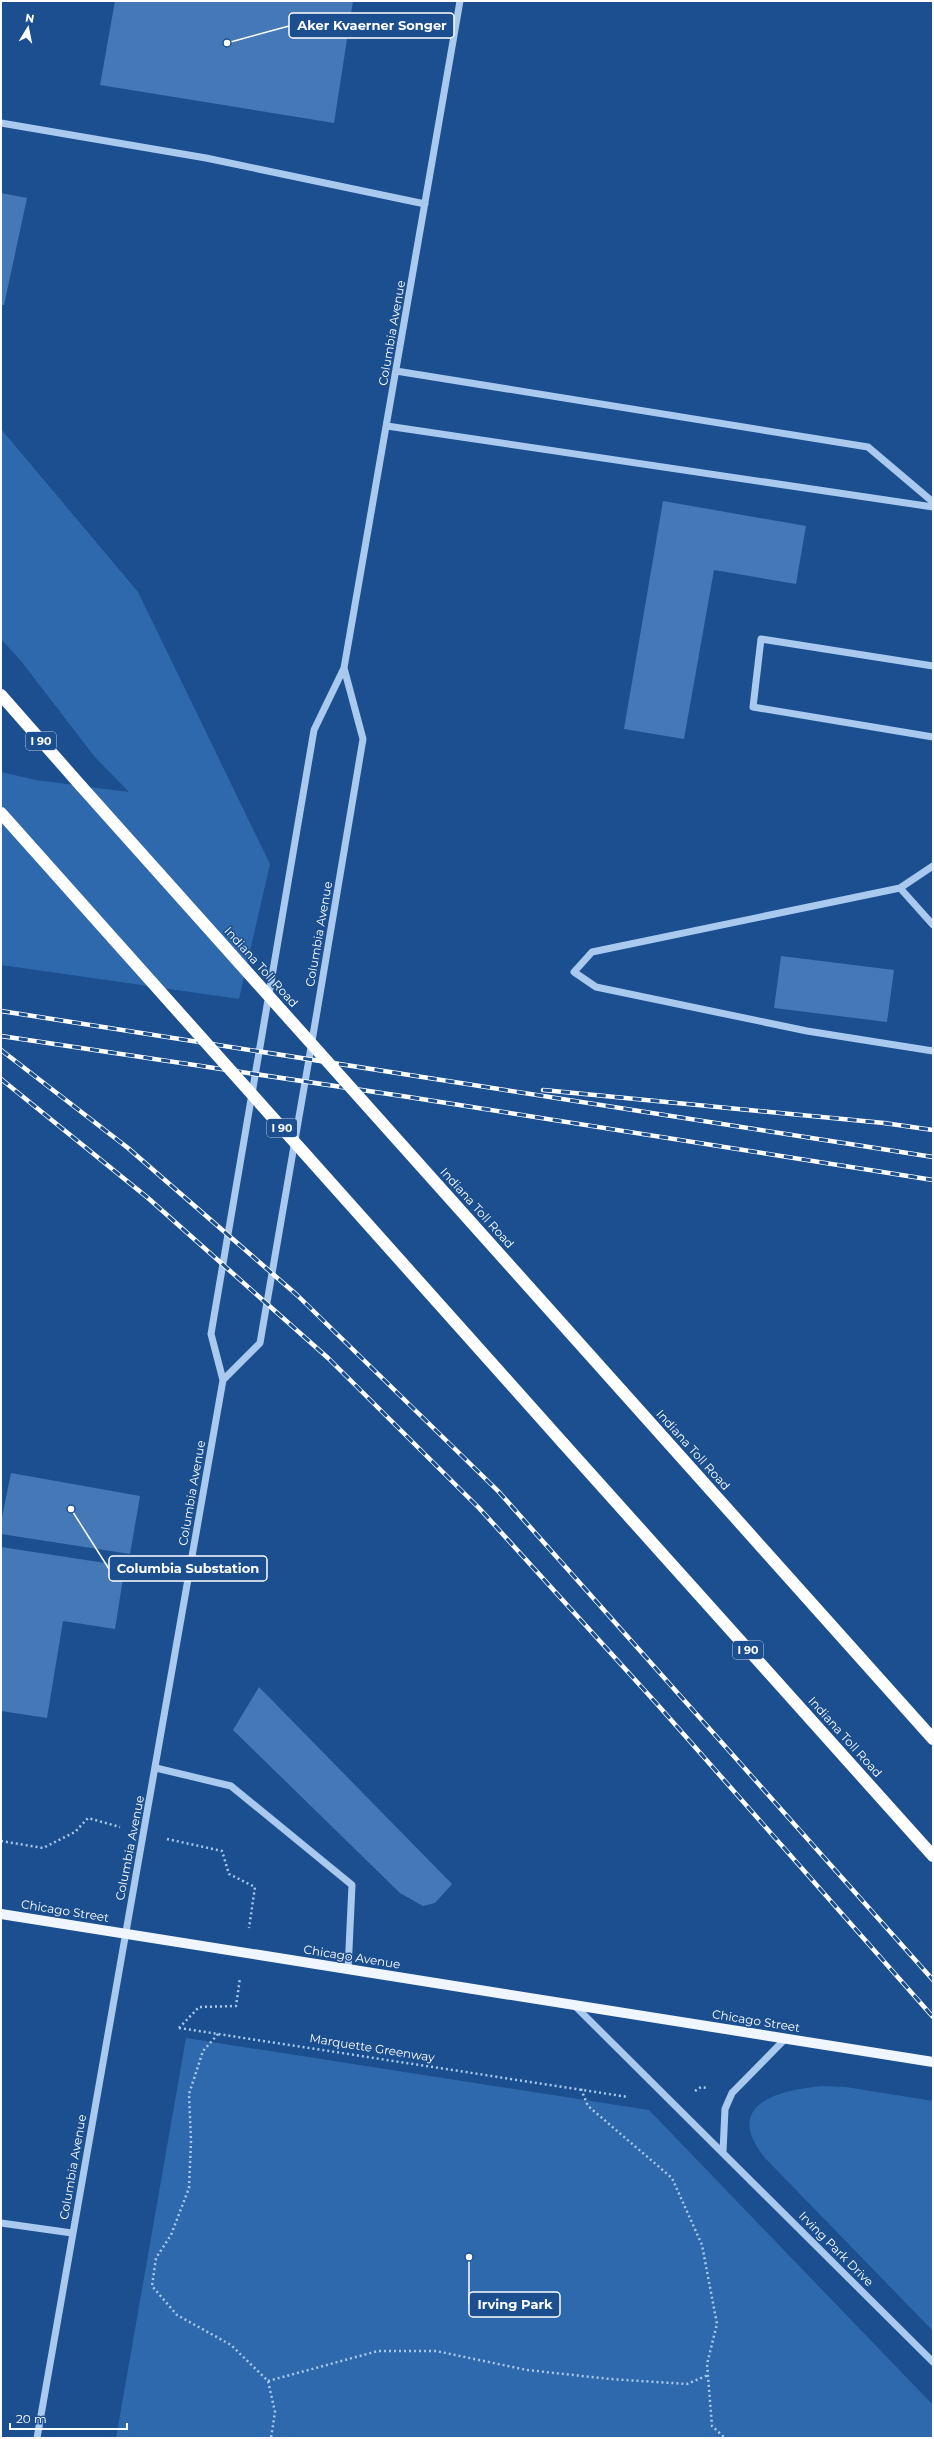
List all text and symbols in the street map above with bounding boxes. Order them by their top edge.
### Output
north arrow [8,8,48,48]
text: N [24,10,35,26]
callout: Aker Kvaerner Songer [289,13,454,38]
text: Aker Kvaerner Songer [296,17,447,33]
street label: Columbia Avenue [375,279,408,387]
road number: I 90 [26,732,56,750]
street label: Columbia Avenue [302,880,335,988]
street label: Indiana Toll Road [221,923,301,1010]
road number: I 90 [267,1119,297,1137]
street label: Indiana Toll Road [437,1164,517,1251]
street label: Indiana Toll Road [653,1406,733,1493]
street label: Columbia Avenue [175,1439,208,1547]
callout: Columbia Substation [109,1556,267,1581]
text: Columbia Substation [117,1560,259,1576]
road number: I 90 [733,1641,763,1659]
street label: Indiana Toll Road [805,1693,885,1780]
street label: Columbia Avenue [112,1794,147,1902]
street label: Chicago Street [20,1896,110,1925]
street label: Chicago Avenue [303,1941,402,1972]
street label: Chicago Street [711,2006,801,2035]
street label: Marquette Greenway [308,2030,436,2065]
street label: Columbia Avenue [56,2113,89,2221]
street label: Irving Park Drive [796,2208,877,2289]
callout: Irving Park [469,2292,560,2317]
text: Irving Park [478,2296,553,2312]
scale bar [10,2405,127,2431]
text: 20 m [16,2411,47,2426]

